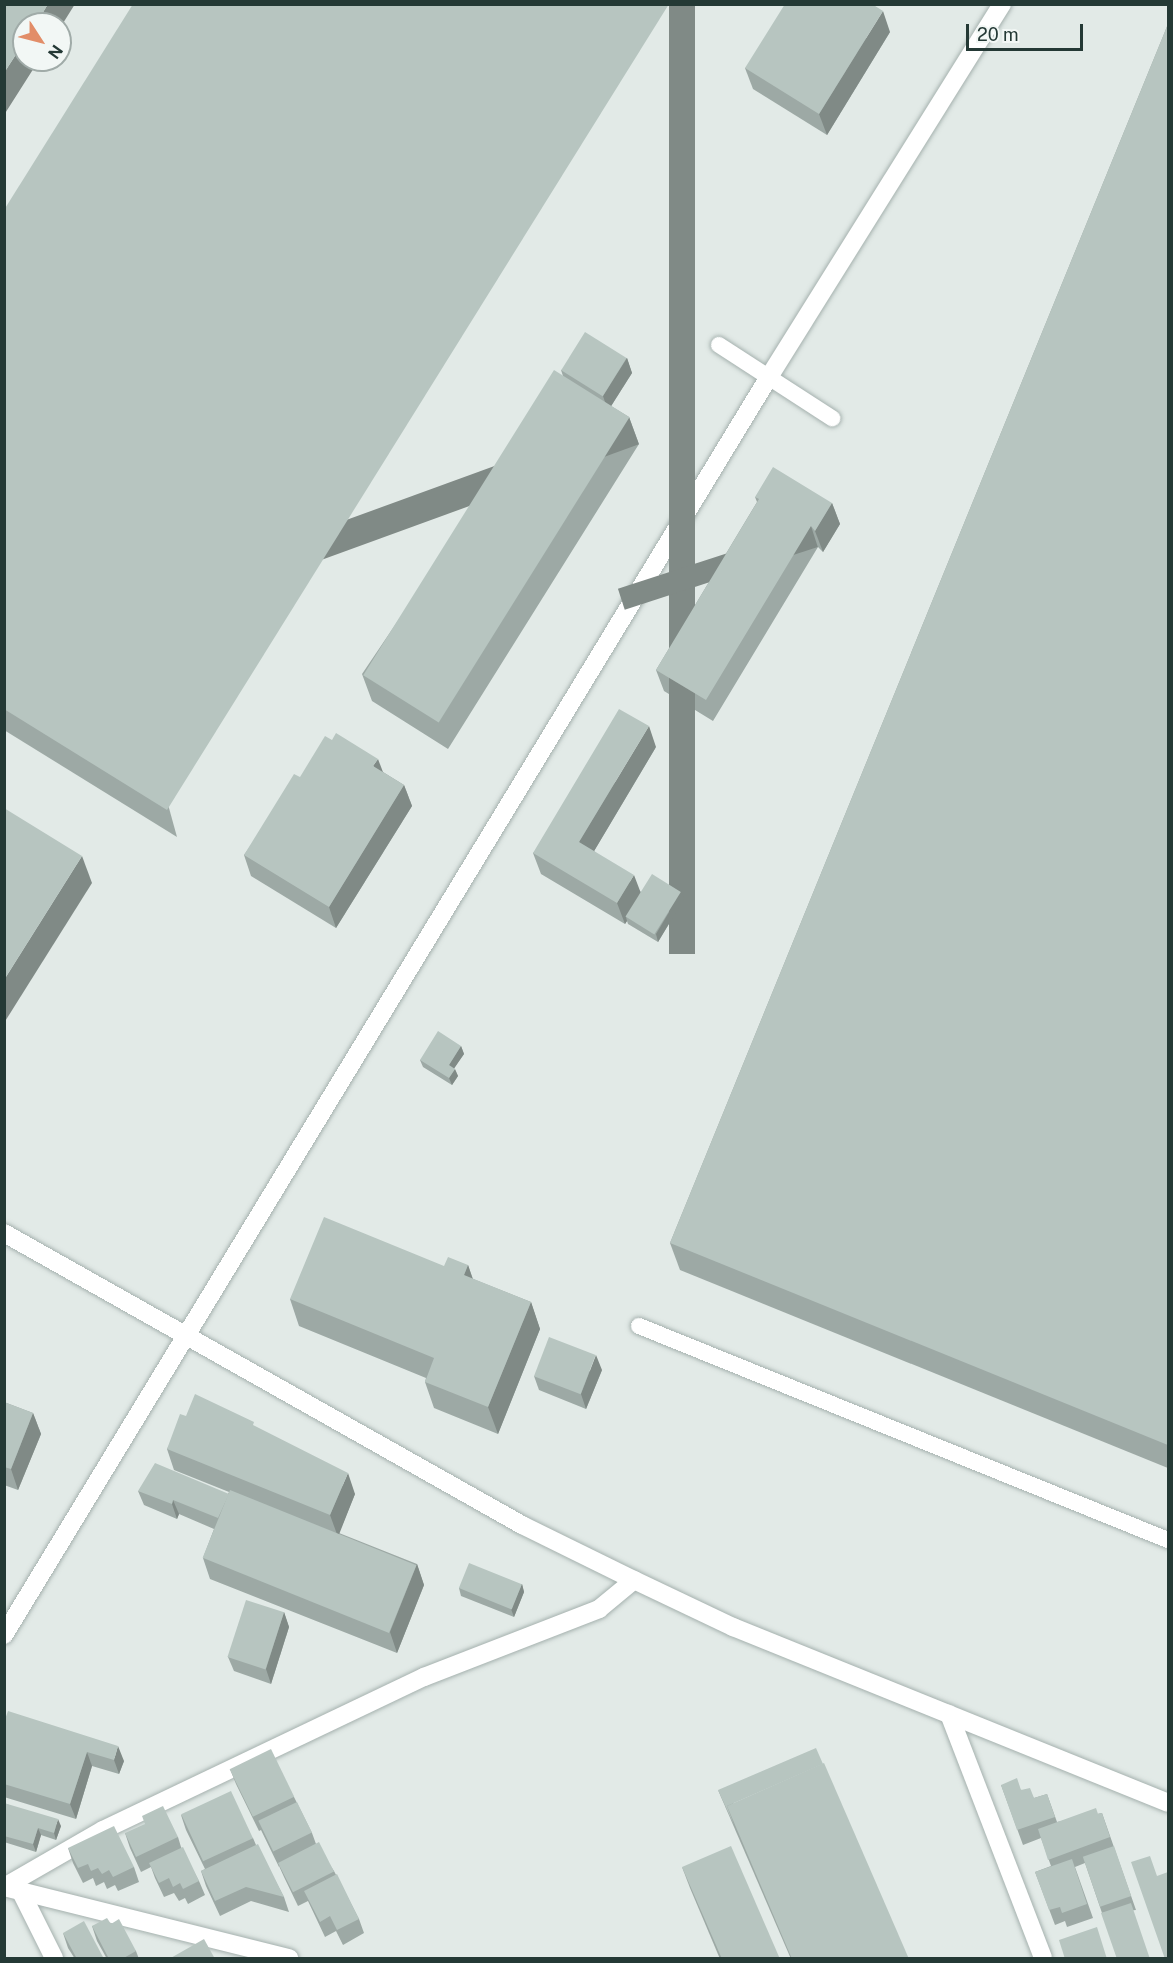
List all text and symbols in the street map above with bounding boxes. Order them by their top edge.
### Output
north arrow [12,12,72,72]
scale bar [969,12,1086,50]
text: 20 m [977,24,1019,45]
text: N [44,41,67,62]

